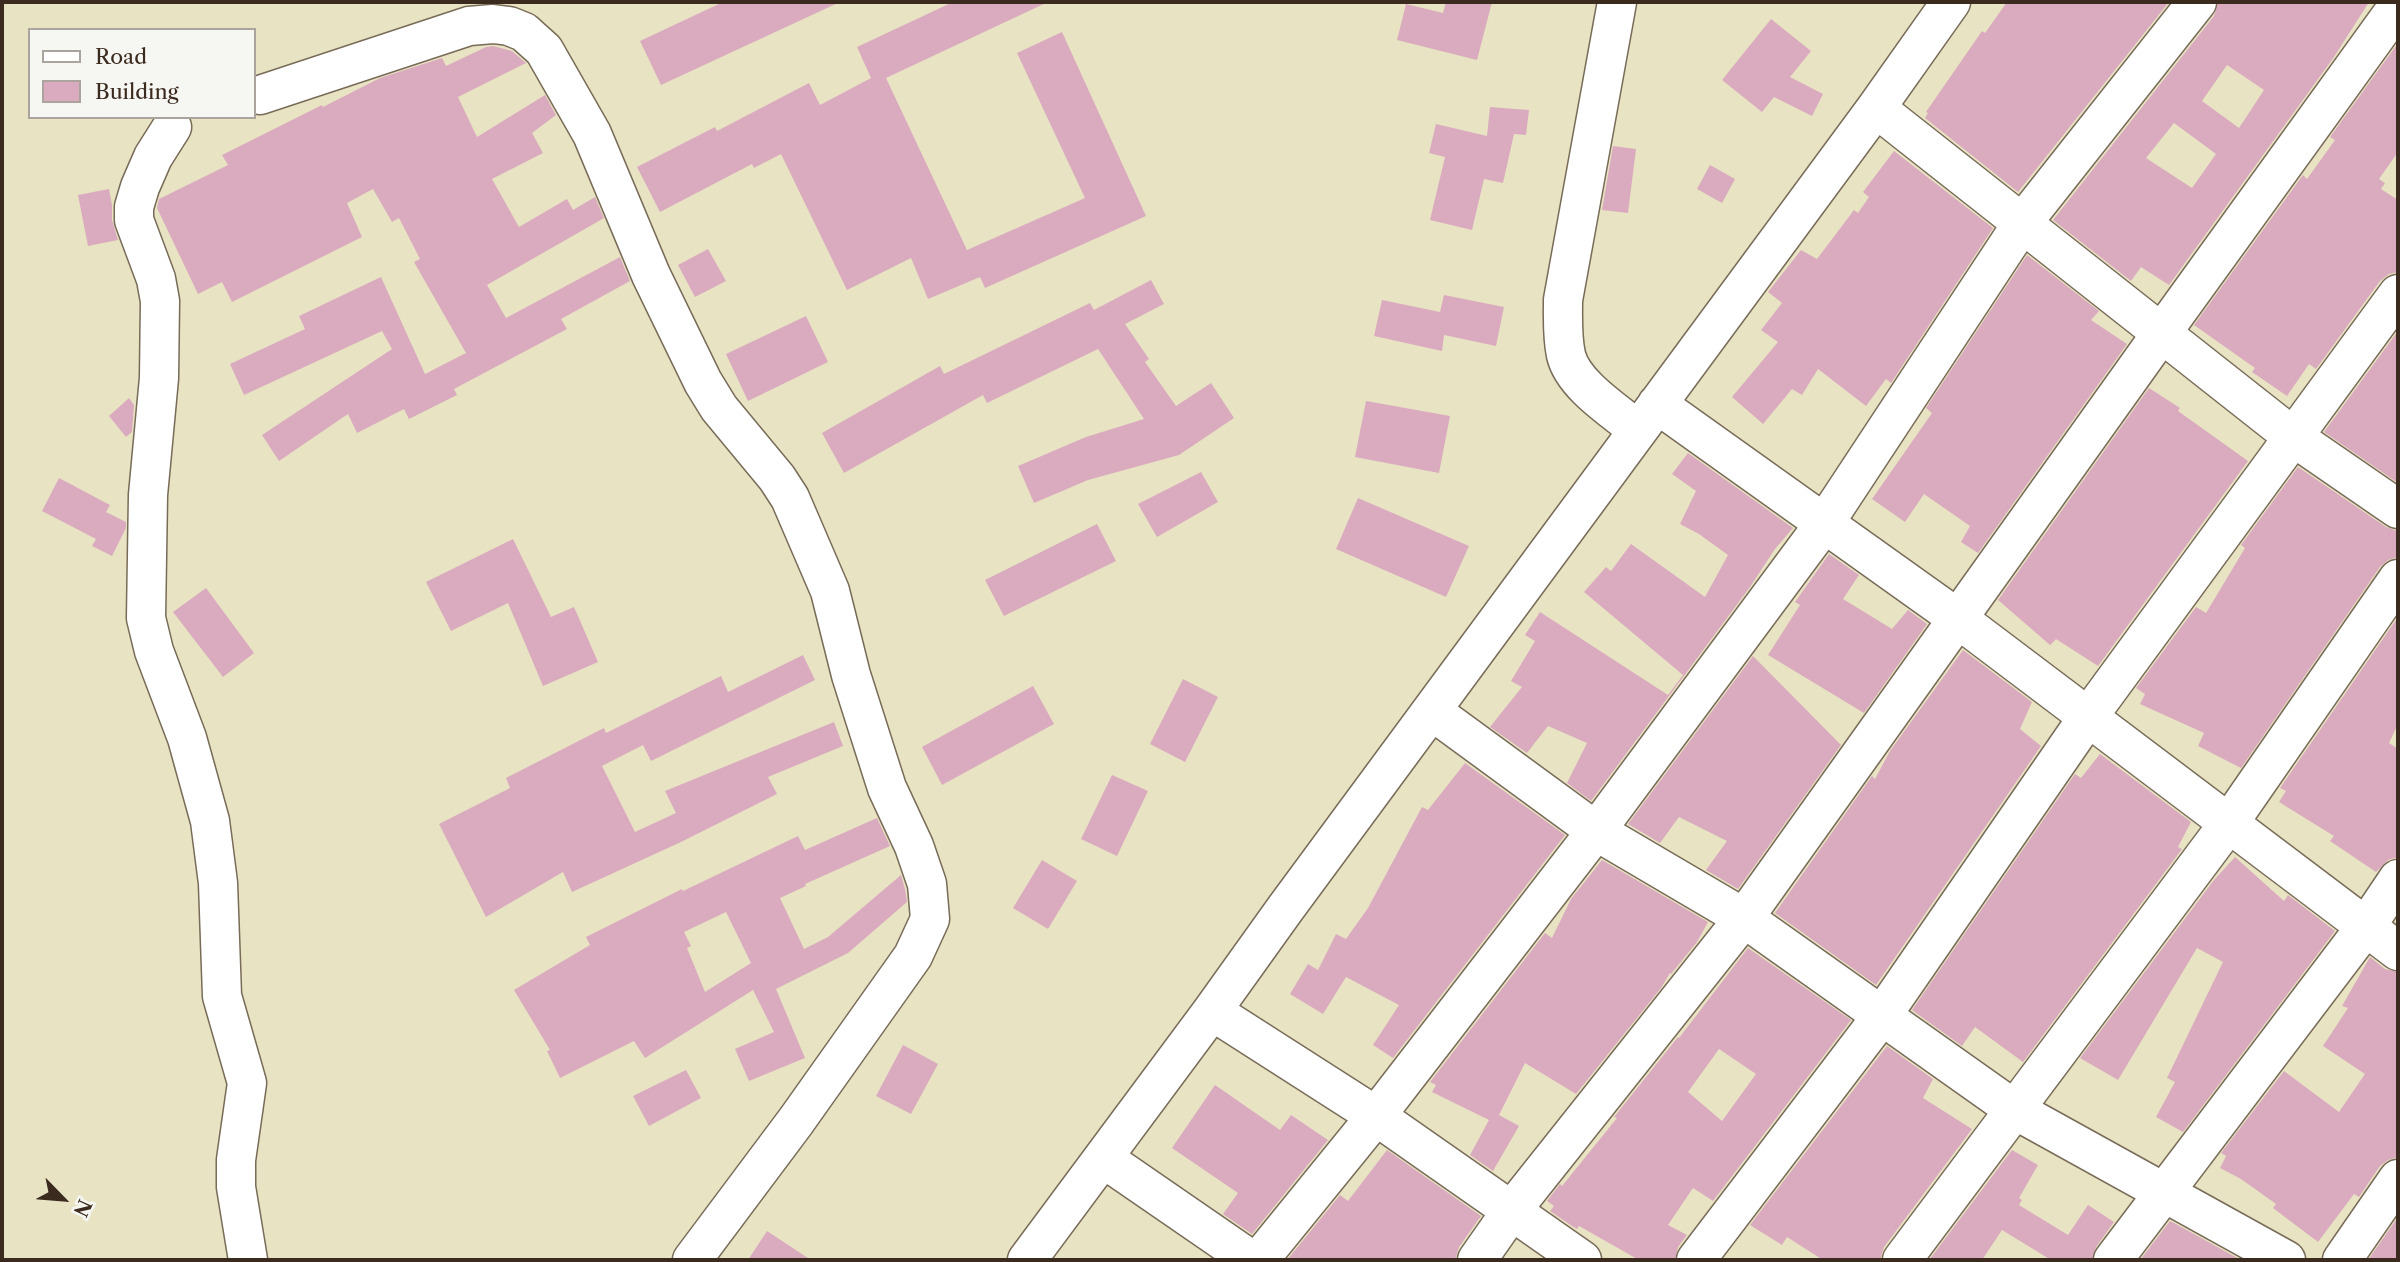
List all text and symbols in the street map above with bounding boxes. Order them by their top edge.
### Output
legend [28,28,256,119]
text: Road [95,44,147,69]
text: Building [95,79,179,104]
north arrow [28,1164,98,1234]
text: N [69,1196,96,1220]

